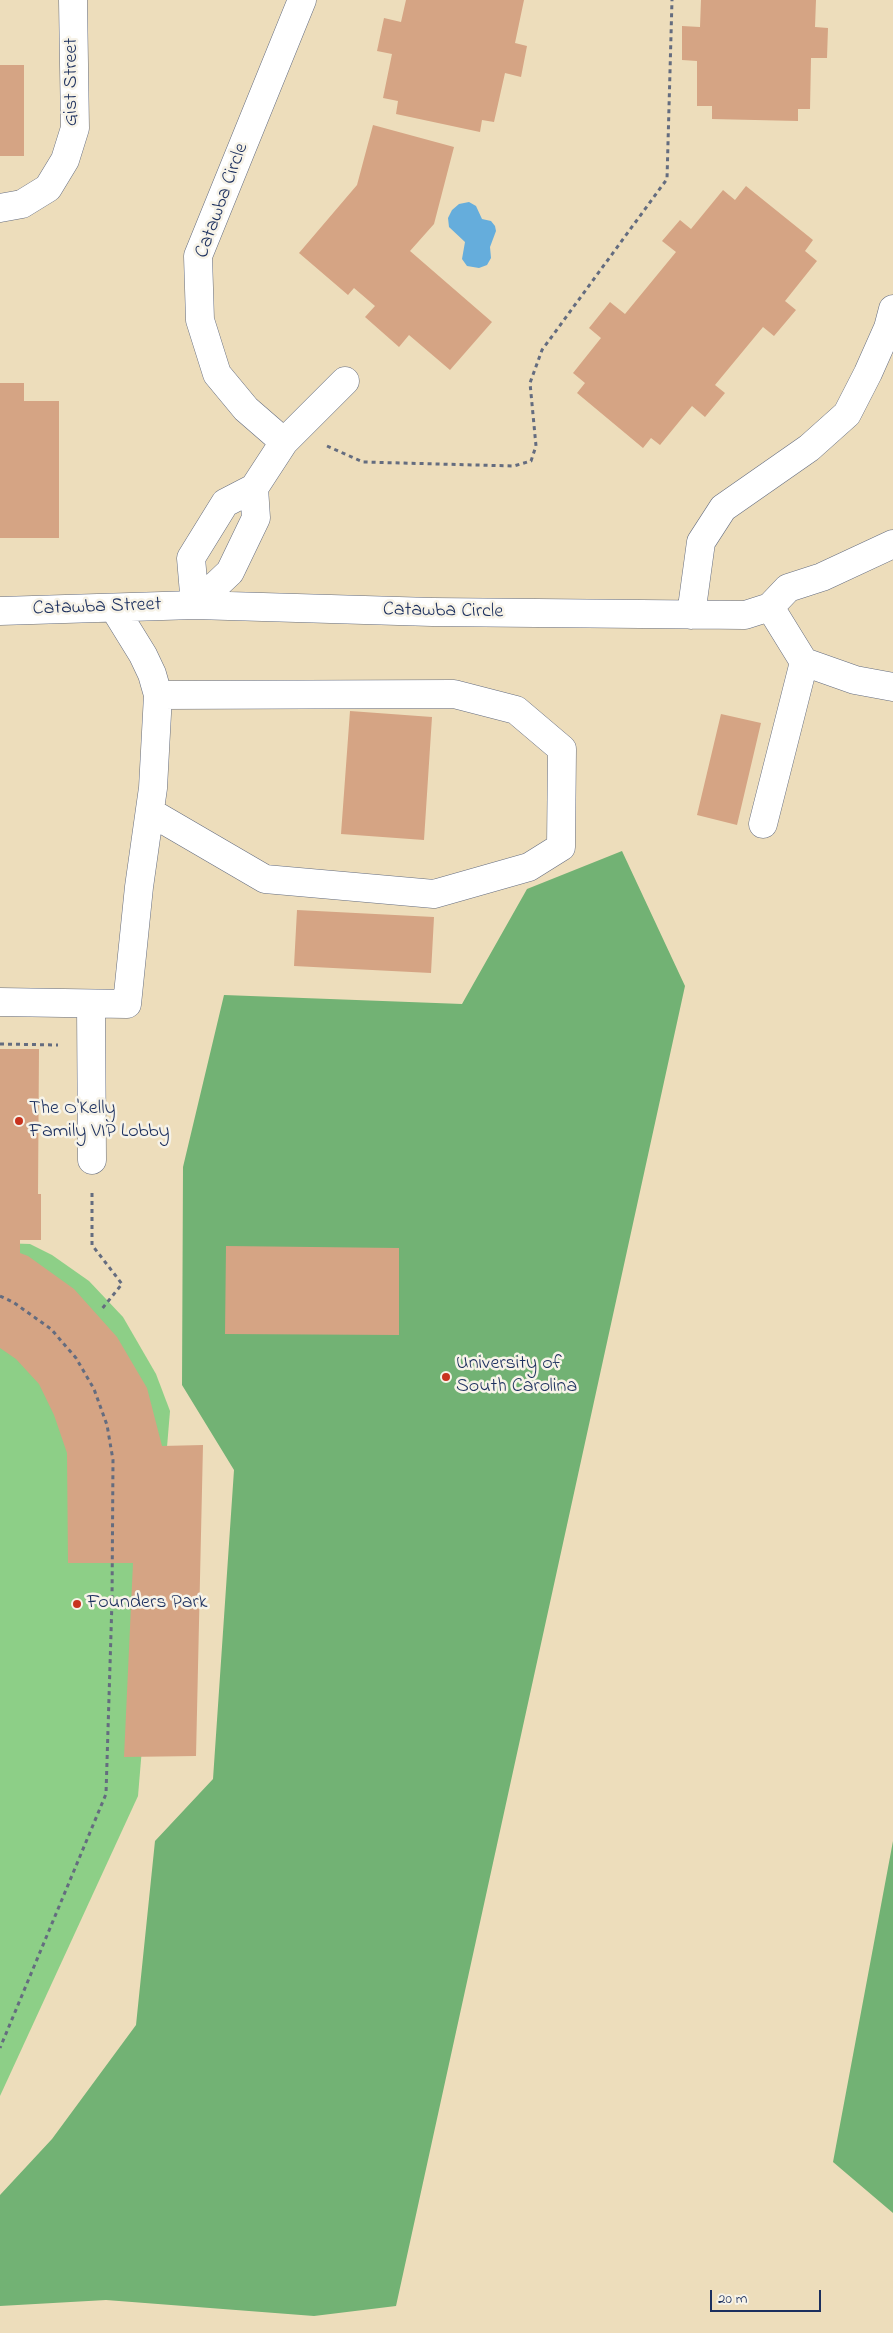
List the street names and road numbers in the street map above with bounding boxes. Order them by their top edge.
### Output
street label: Gist Street [61,38,85,126]
street label: Catawba Circle [191,140,255,262]
street label: Catawba Street [32,594,162,622]
street label: Catawba Circle [383,599,503,625]

